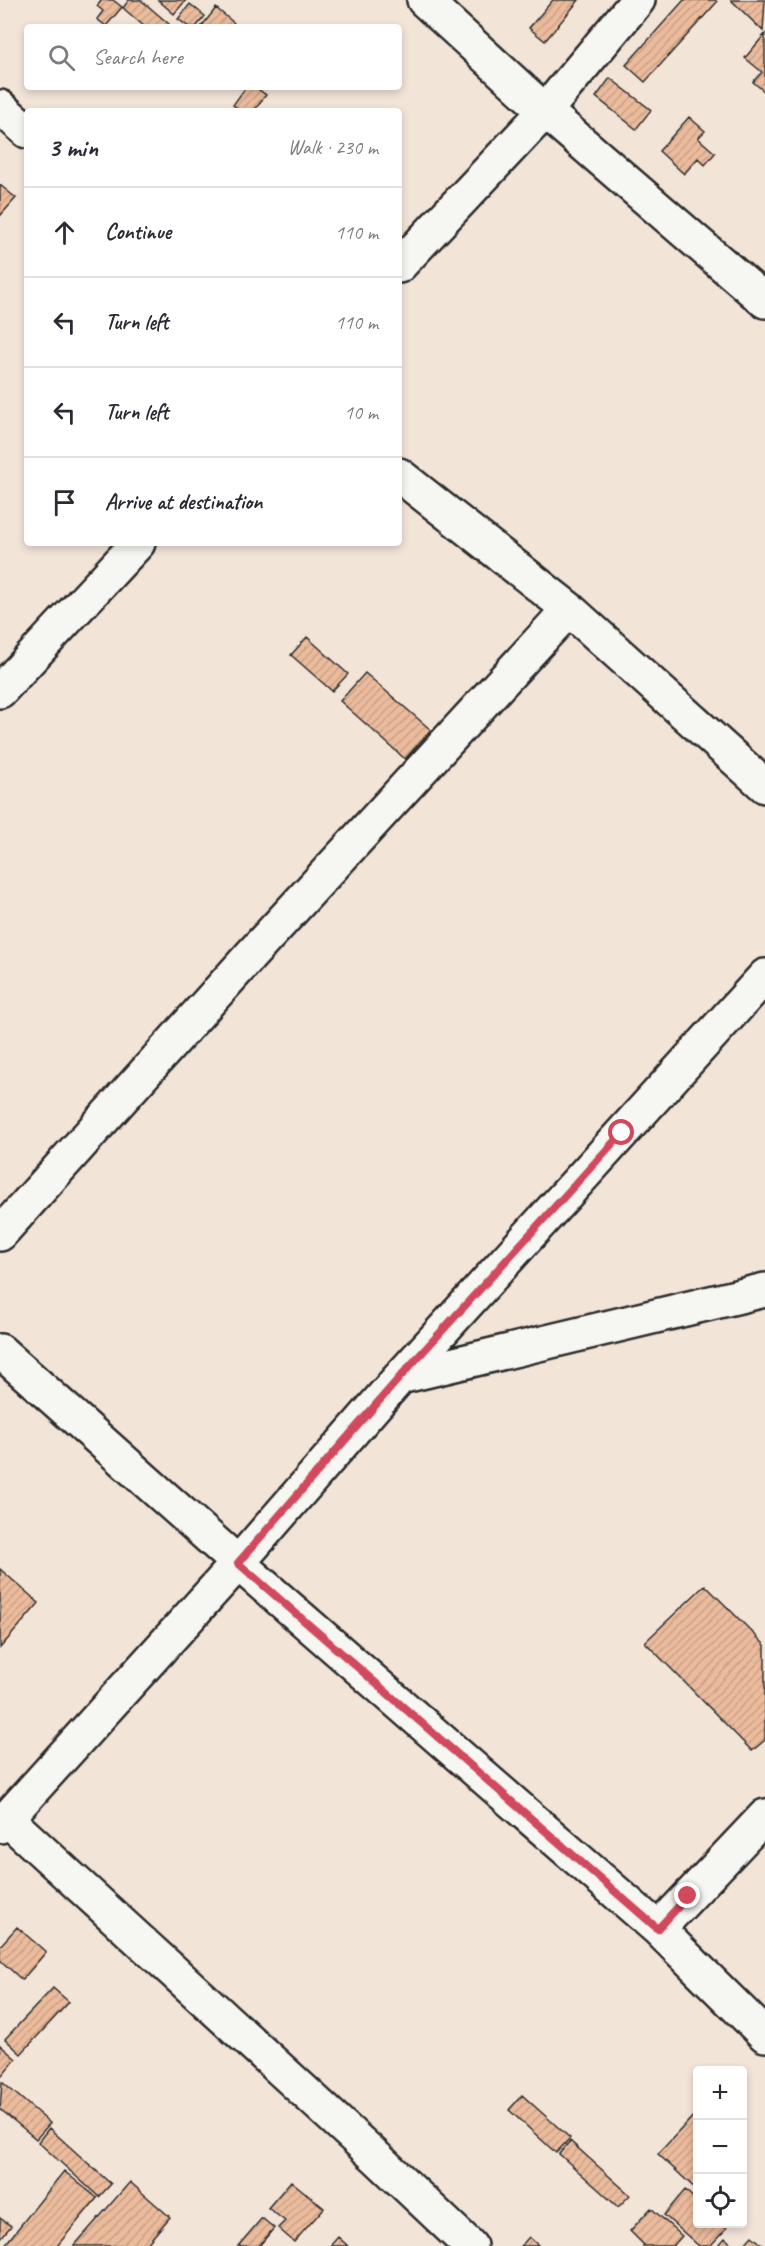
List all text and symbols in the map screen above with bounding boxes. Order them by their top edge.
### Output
search box [24,24,402,90]
icon: search [45,41,78,74]
text: Search here [93,43,183,71]
text: 3 min [48,131,98,164]
text: Walk · 230 m [288,135,378,160]
icon: ahead [48,216,81,249]
text: Continue [105,218,171,246]
text: 110 m [335,220,378,245]
icon: left [48,306,81,339]
text: Turn left [105,308,169,336]
text: 110 m [335,310,378,335]
icon: left [48,396,81,429]
text: Turn left [105,398,169,426]
text: 10 m [344,400,378,425]
icon: arrive [48,486,81,519]
text: Arrive at destination [105,488,262,516]
route start [608,1119,634,1145]
route end [674,1882,700,1908]
map controls [693,2066,747,2228]
button: + [693,2066,747,2120]
button: − [693,2120,747,2174]
button: locate [693,2174,747,2228]

